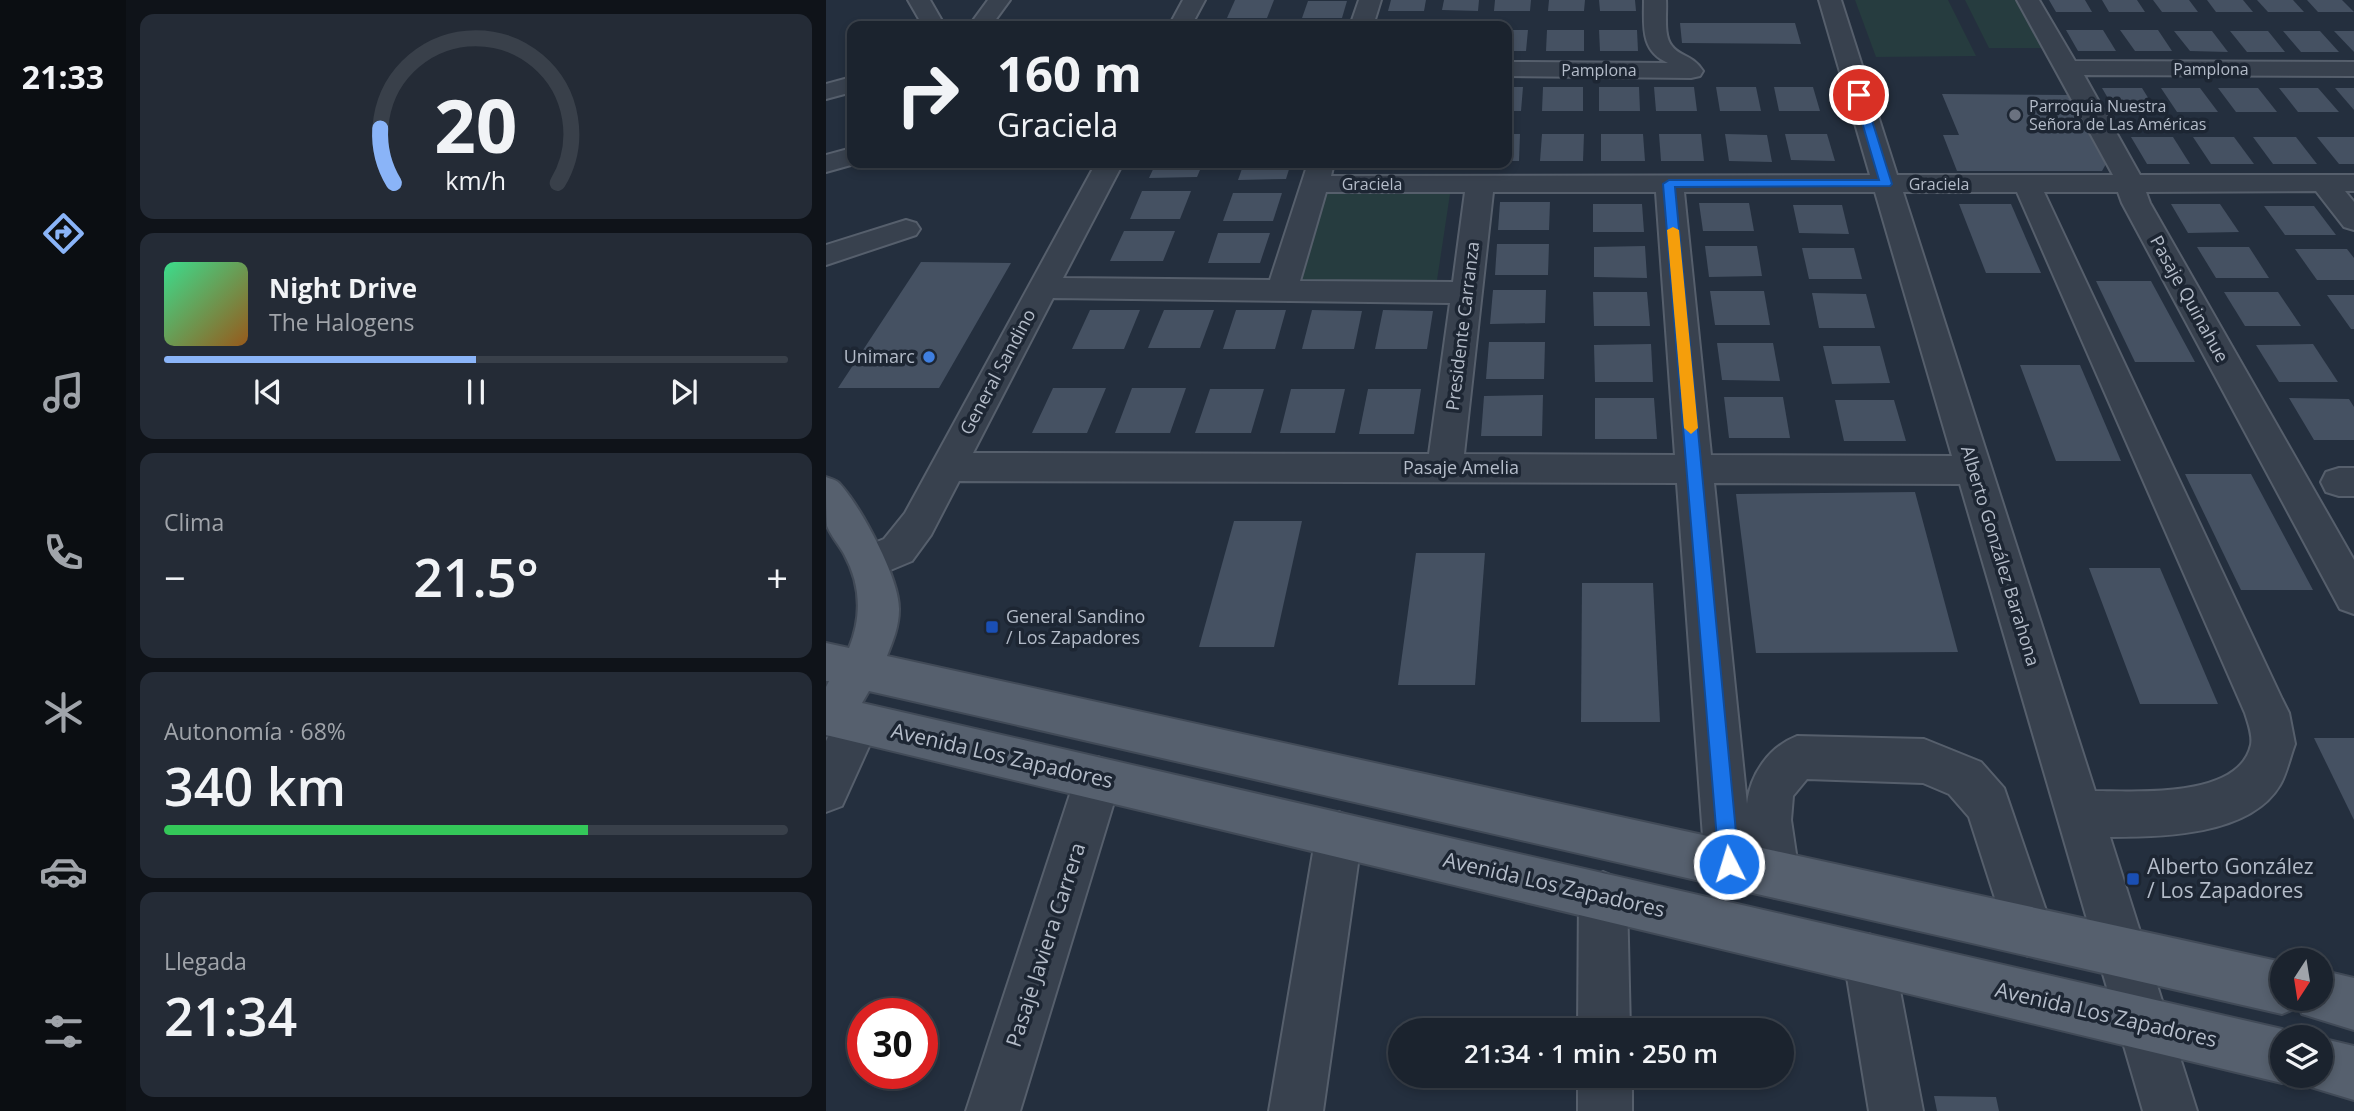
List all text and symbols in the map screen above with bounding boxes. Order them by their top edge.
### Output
text: 160 m [997,40,1142,106]
icon: right [882,49,973,140]
text: 21:33 [22,55,104,98]
street label: Pamplona [2173,58,2249,80]
street label: Pamplona [1561,59,1637,81]
pin [1829,65,1889,125]
text: 20 [434,75,518,174]
icon: arrive [1840,76,1878,114]
place label: Parroquia Nuestra Señora de Las Américas [2029,95,2206,135]
text: Graciela [997,103,1118,146]
marker: Parroquia Nuestra Señora de Las Américas [2007,107,2023,123]
text: km/h [446,163,506,197]
street label: Graciela [1342,173,1402,195]
street label: Graciela [1909,173,1969,195]
icon: directions [39,209,88,258]
street label: Pasaje Quinahue [2145,231,2235,366]
street label: Presidente Carranza [1440,240,1484,412]
text: Night Drive [269,270,417,306]
street label: General Sandino [954,304,1040,439]
text: The Halogens [269,306,415,338]
place label: Unimarc [844,344,915,368]
marker: Unimarc [921,349,937,365]
icon: music [39,368,88,417]
icon: previous [249,373,287,411]
icon: pause [457,373,495,411]
icon: next [665,373,703,411]
street label: Alberto González Barahona [1956,443,2046,669]
street label: Pasaje Amelia [1403,455,1519,479]
text: Clima [164,506,224,538]
icon: phone [39,528,88,577]
text: 21.5° [413,541,539,612]
text: − [164,551,186,603]
text: + [766,551,788,603]
place label: General Sandino / Los Zapadores [1006,604,1145,649]
marker: General Sandino / Los Zapadores [984,619,1000,635]
icon: climate [39,688,88,737]
text: Autonomía · 68% [164,715,346,747]
street label: Avenida Los Zapadores [889,716,1116,794]
text: 340 km [164,750,346,821]
position arrow [1692,827,1766,901]
street label: Pasaje Javiera Carrera [999,839,1091,1050]
street label: Avenida Los Zapadores [1441,845,1668,923]
icon: car [39,847,88,896]
place label: Alberto González / Los Zapadores [2147,852,2314,904]
marker: Alberto González / Los Zapadores [2125,871,2141,887]
text: Llegada [164,945,247,977]
north arrow [2270,948,2333,1012]
map controls [2270,948,2333,1088]
street label: Avenida Los Zapadores [1993,975,2220,1053]
text: 21:34 [164,980,297,1051]
speed limit sign: 30 [847,998,938,1089]
icon: filters [39,1007,88,1056]
button: layers [2270,1025,2333,1088]
text: 21:34 · 1 min · 250 m [1464,1035,1718,1071]

